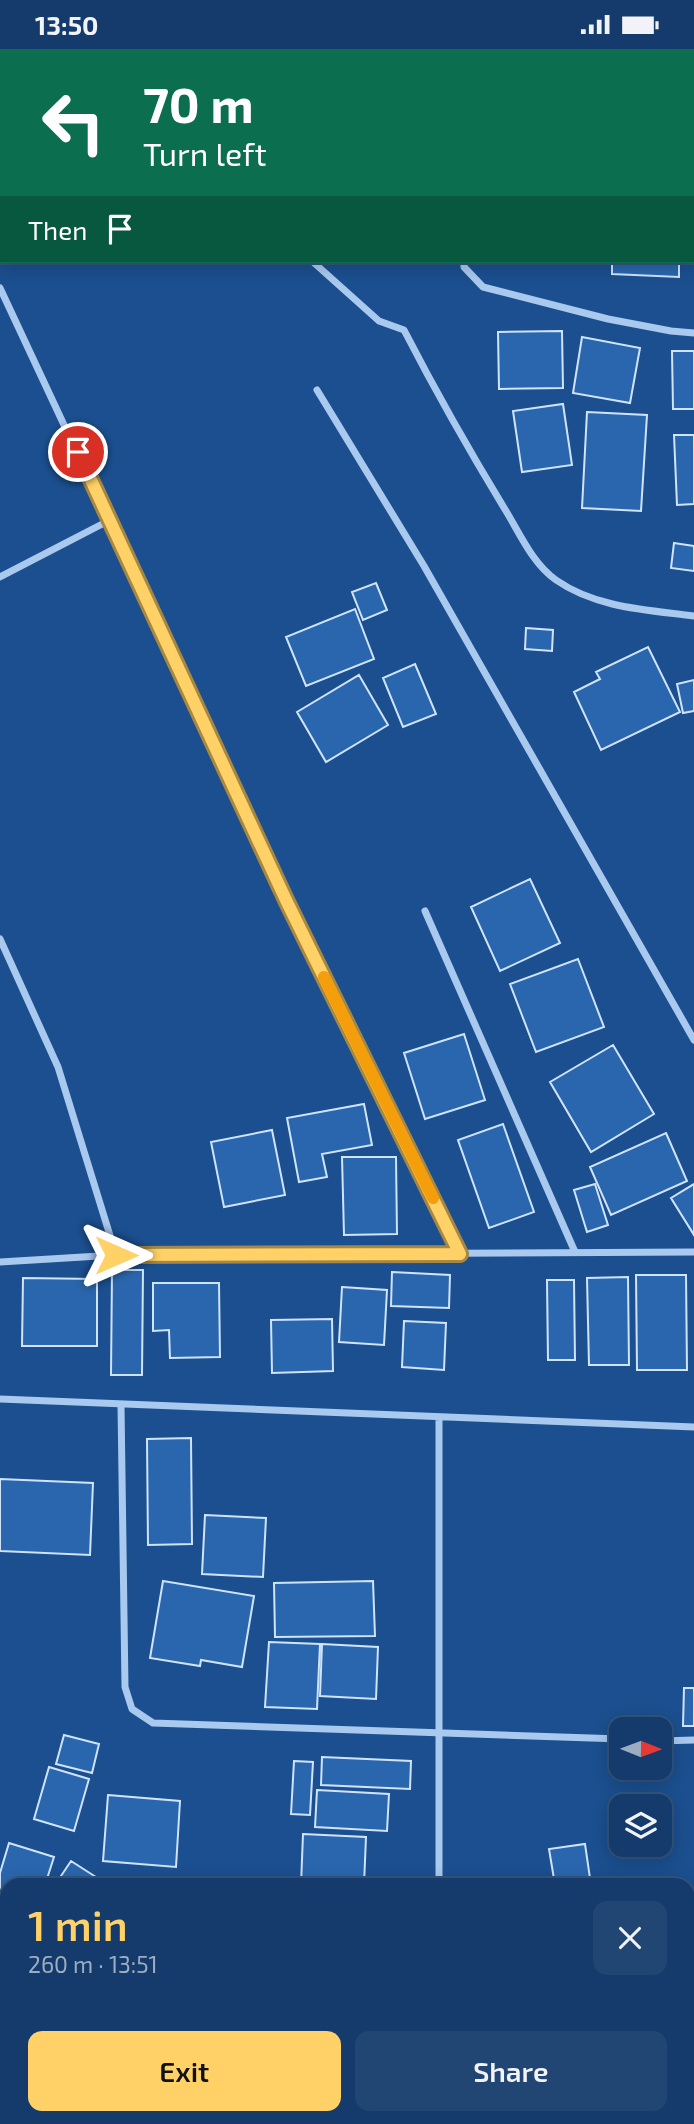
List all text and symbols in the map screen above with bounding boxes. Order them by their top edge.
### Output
text: 13:50 [35,9,98,40]
text: 70 m [143,74,254,133]
icon: left [28,77,119,168]
text: Turn left [143,134,267,172]
icon: arrive [101,210,139,248]
text: Then [28,214,87,245]
pin [48,422,108,482]
icon: arrive [59,433,97,471]
position arrow [79,1218,153,1292]
north arrow [609,1717,672,1780]
map controls [609,1717,672,1857]
button: layers [609,1794,672,1857]
text: 1 min [28,1899,128,1949]
button: close [593,1901,667,1975]
text: 260 m · 13:51 [28,1950,158,1978]
button: Exit [28,2031,341,2111]
button: Share [355,2031,667,2111]

